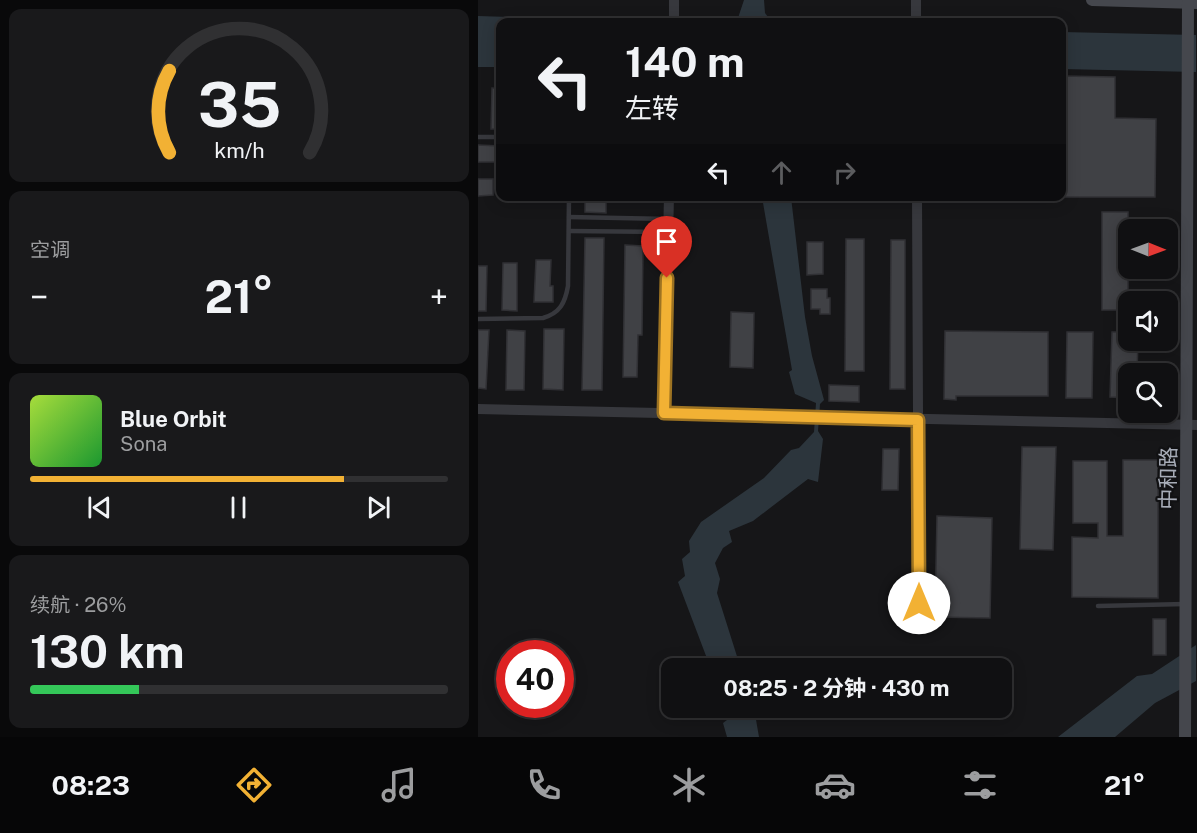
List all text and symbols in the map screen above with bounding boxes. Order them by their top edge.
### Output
text: 140 m [625,37,745,86]
icon: left [526,42,604,120]
text: 35 [197,68,281,141]
text: 左转 [625,92,679,124]
text: km/h [214,138,264,163]
icon: left [702,156,735,189]
icon: ahead [765,156,798,189]
icon: right [828,156,861,189]
pin [641,216,692,278]
north arrow [1118,219,1178,279]
map controls [1118,219,1178,423]
icon: arrive [650,225,683,258]
text: 空调 [30,238,70,262]
text: 21° [204,270,274,323]
text: − [30,278,48,316]
text: + [430,278,448,316]
button: sound [1118,291,1178,351]
button: search [1118,363,1178,423]
text: Blue Orbit [120,406,227,432]
text: Sona [120,432,167,456]
street label: 中和路 [1155,446,1181,510]
icon: previous [83,491,116,524]
icon: pause [222,491,255,524]
icon: next [362,491,395,524]
position arrow [887,571,951,635]
text: 续航 · 26% [30,593,127,617]
text: 130 km [30,625,185,678]
speed limit sign: 40 [496,640,574,718]
text: 08:25 · 2 分钟 · 430 m [724,675,949,701]
icon: directions [233,764,275,806]
icon: music [378,764,420,806]
icon: phone [523,764,565,806]
icon: climate [668,764,710,806]
icon: car [814,764,856,806]
icon: filters [959,764,1001,806]
text: 08:23 [52,769,130,801]
text: 21° [1104,769,1145,801]

